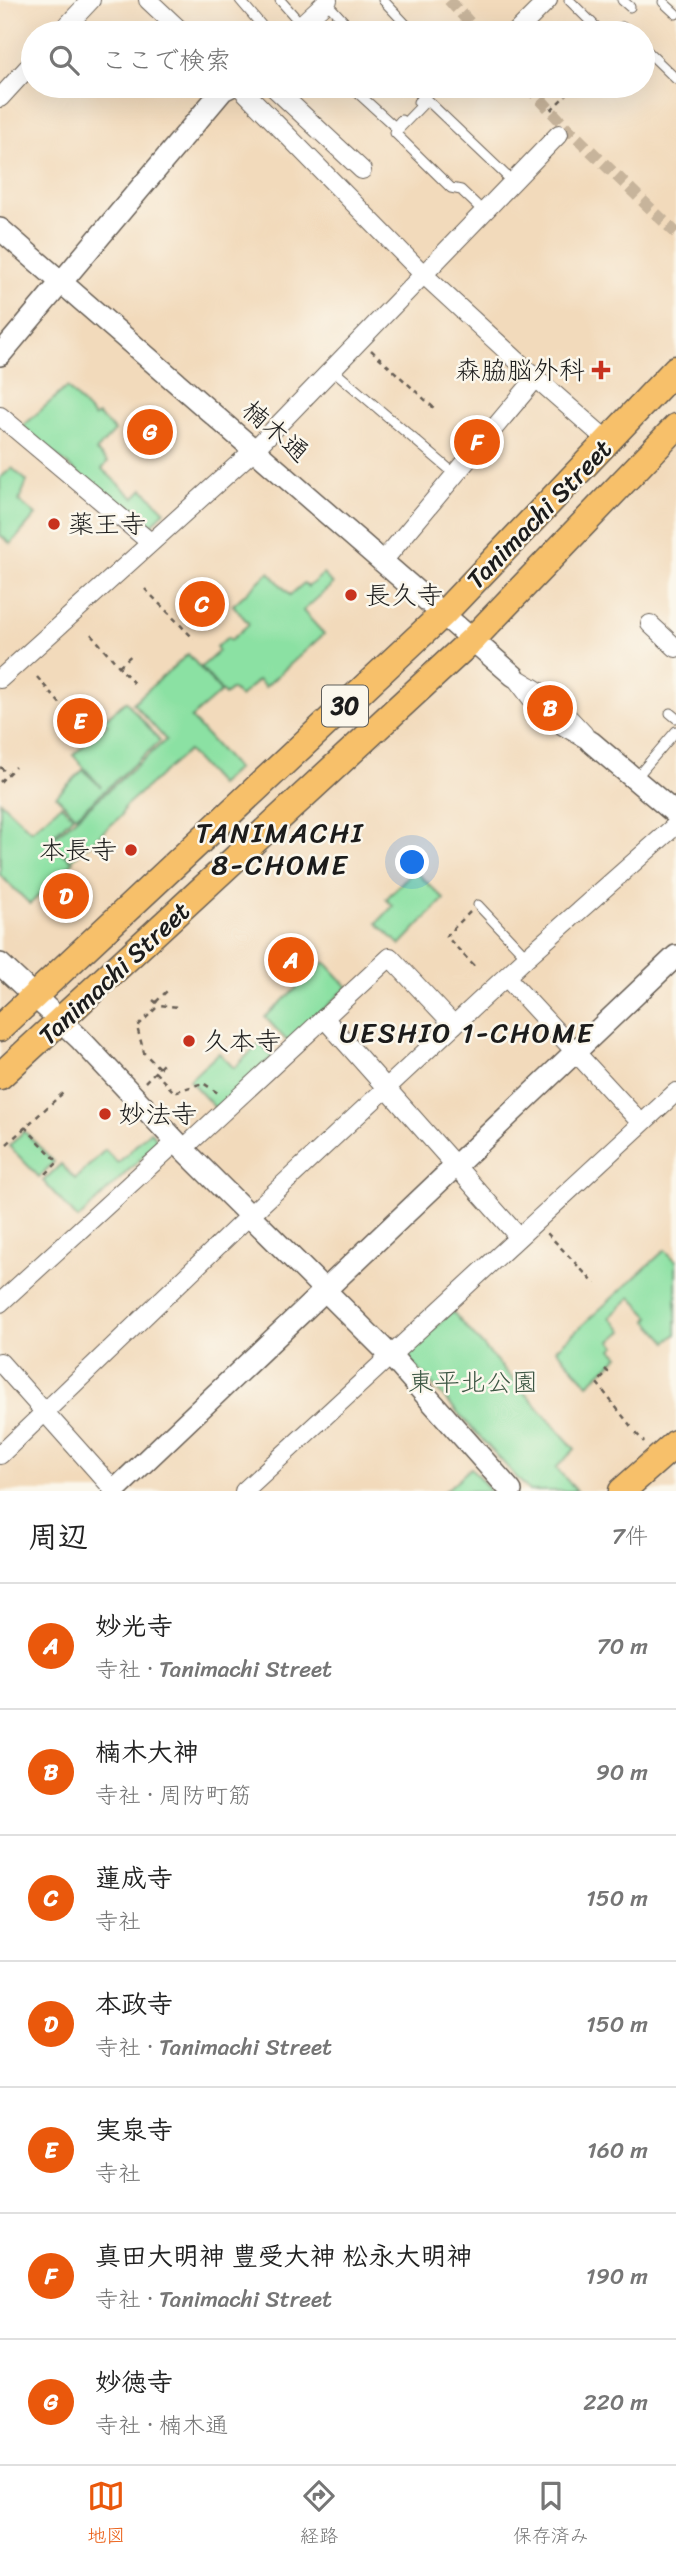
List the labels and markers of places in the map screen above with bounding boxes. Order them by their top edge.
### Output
place label: 森脇脳外科 [455,347,585,393]
marker: 森脇脳外科 [591,360,611,380]
pin: G [127,406,173,458]
pin: F [454,416,500,468]
place label: 薬王寺 [68,501,146,547]
marker: 薬王寺 [46,516,62,532]
place label: 長久寺 [365,572,443,618]
pin: C [179,578,225,630]
marker: 長久寺 [343,587,359,603]
pin: B [527,682,573,734]
pin: E [57,695,103,747]
place label: 本長寺 [39,827,117,873]
marker: 本長寺 [123,842,139,858]
pin: D [43,870,89,922]
pin: A [268,934,314,986]
place label: 久本寺 [203,1018,281,1064]
marker: 久本寺 [181,1033,197,1049]
place label: 妙法寺 [119,1091,197,1137]
marker: 妙法寺 [97,1106,113,1122]

